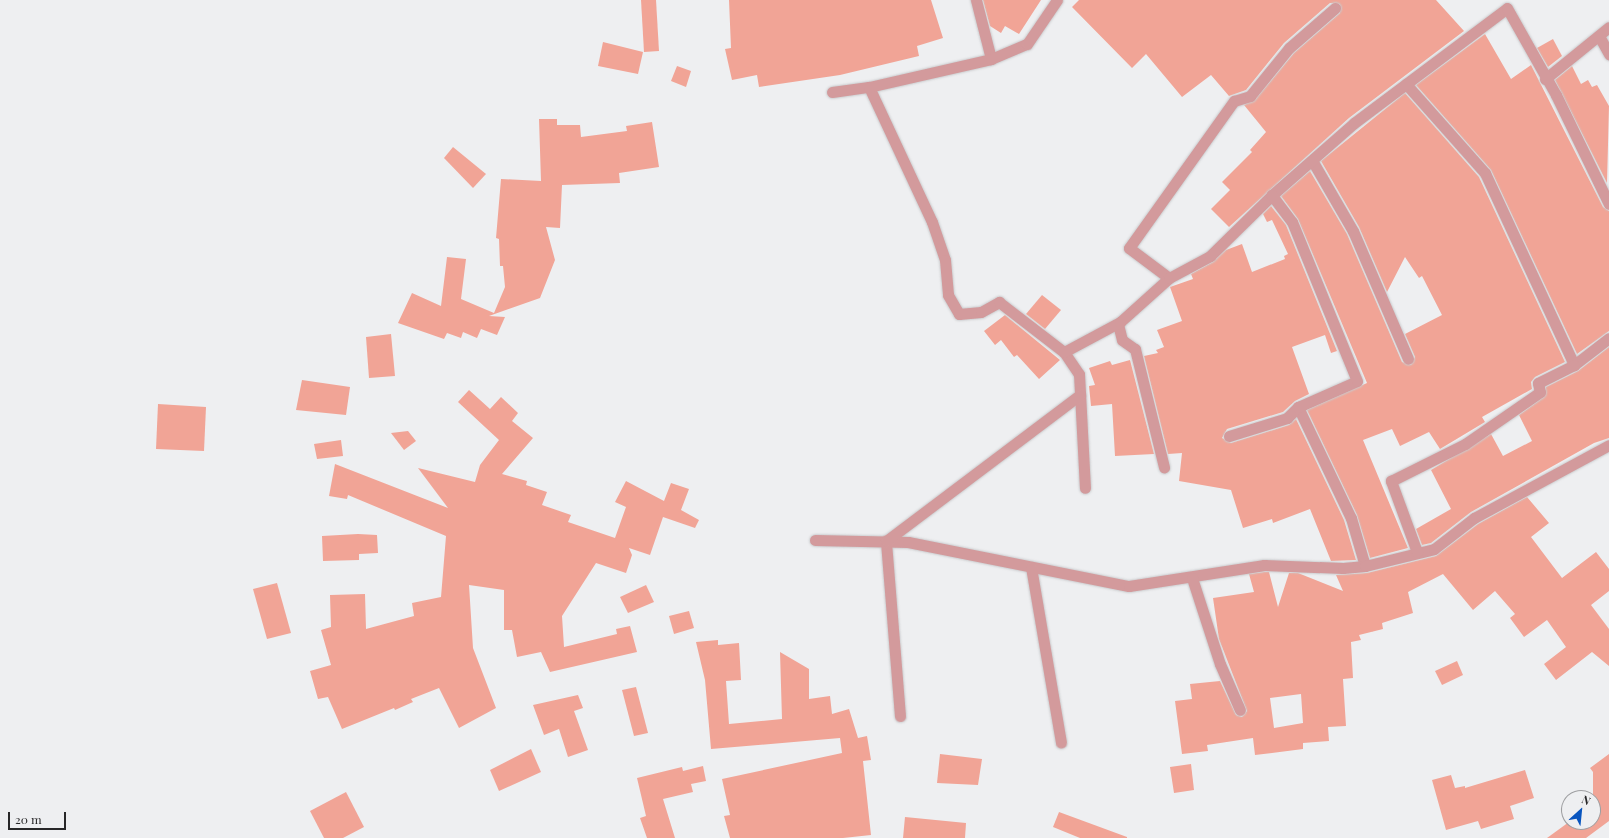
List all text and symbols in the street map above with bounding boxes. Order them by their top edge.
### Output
north arrow [1561,790,1601,830]
text: N [1579,791,1593,808]
scale bar [10,804,68,830]
text: 20 m [15,811,42,827]

